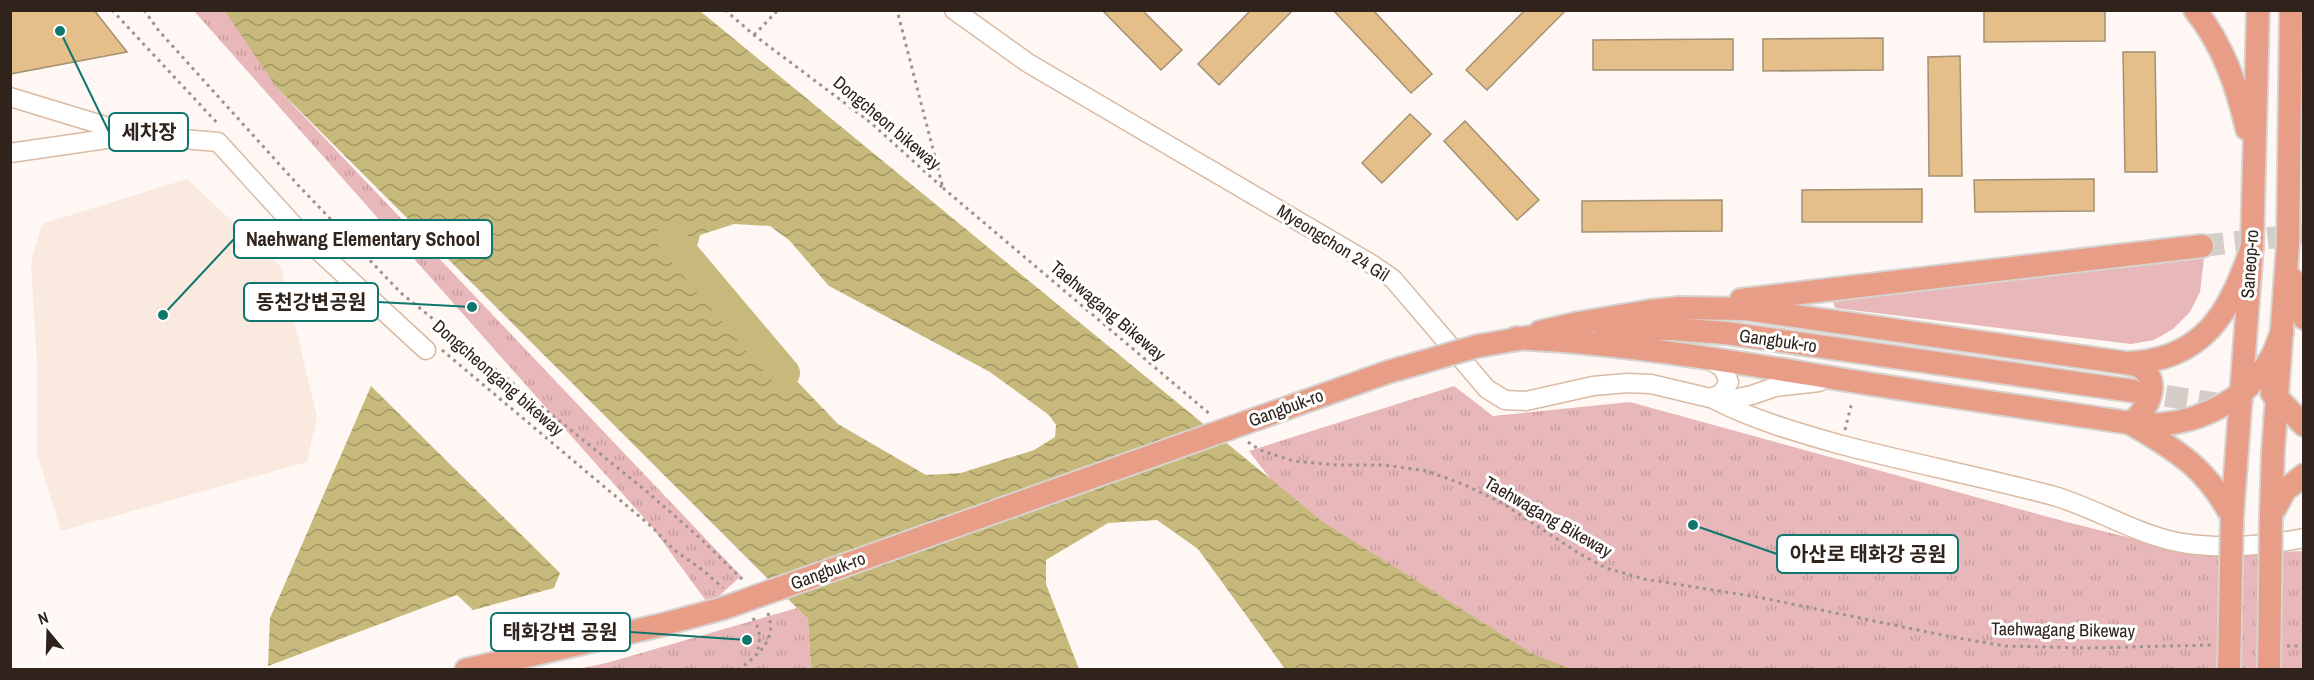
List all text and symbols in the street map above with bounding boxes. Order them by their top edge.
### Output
street label: Dongcheon bikeway [828,70,947,176]
callout: 세차장 [109,113,188,151]
text: 세차장 [121,118,177,145]
street label: Myeongchon 24 Gil [1272,198,1394,287]
callout: Naehwang Elementary School [234,220,492,258]
text: Naehwang Elementary School [246,225,480,252]
street label: Saneop-ro [2235,229,2264,299]
street label: Taehwagang Bikeway [1045,255,1172,367]
callout: 동천강변공원 [244,283,378,321]
text: 동천강변공원 [256,288,366,315]
street label: Dongcheongang bikeway [427,314,570,442]
street label: Gangbuk-ro [1738,323,1818,358]
street label: Gangbuk-ro [1245,382,1327,433]
street label: Taehwagang Bikeway [1480,470,1617,564]
callout: 아산로 태화강 공원 [1777,535,1958,573]
text: 아산로 태화강 공원 [1790,540,1946,567]
street label: Gangbuk-ro [787,545,869,596]
north arrow [18,602,78,662]
text: N [35,606,51,630]
callout: 태화강변 공원 [491,613,630,651]
street label: Taehwagang Bikeway [1991,616,2136,643]
text: 태화강변 공원 [503,618,617,645]

